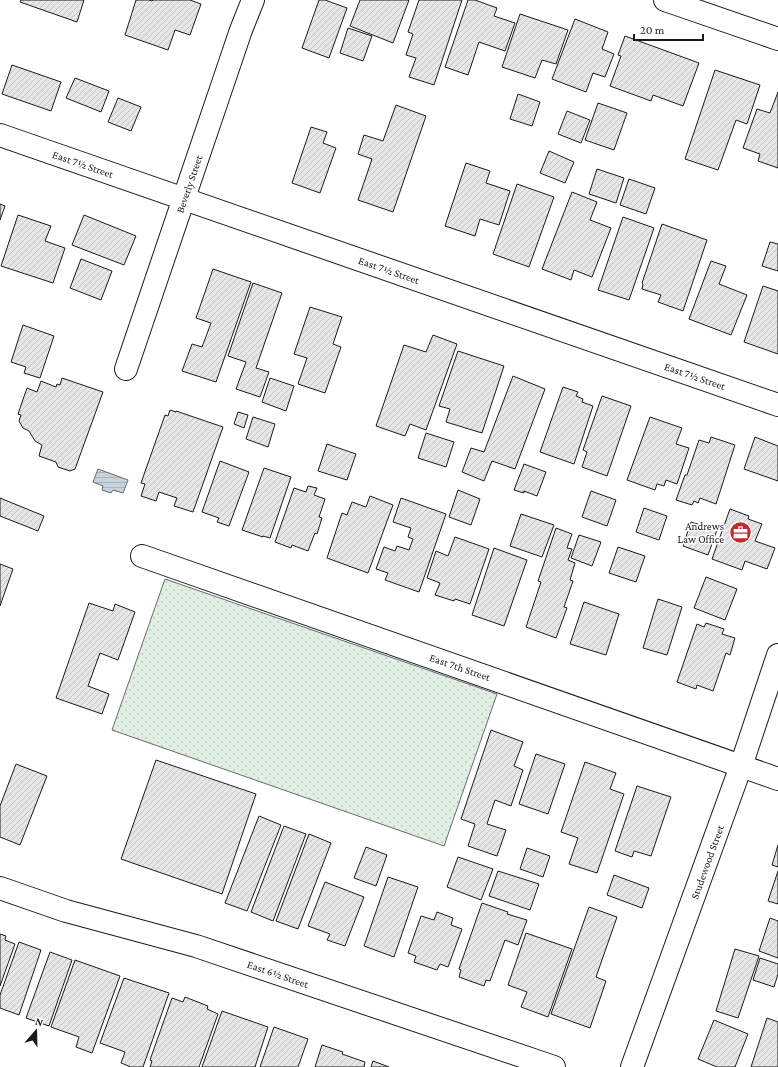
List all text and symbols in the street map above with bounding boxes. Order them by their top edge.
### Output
scale bar [634,16,703,42]
text: 20 m [640,23,665,37]
street label: East 7½ Street [51,148,115,180]
street label: Beverly Street [174,153,206,215]
street label: East 7½ Street [357,254,421,286]
street label: East 7½ Street [663,360,727,392]
office icon: Andrews Law Office [727,519,753,545]
place label: Andrews Law Office [677,520,724,545]
street label: East 7th Street [428,651,492,683]
street label: Studewood Street [688,823,726,901]
street label: East 6½ Street [246,958,311,990]
north arrow [16,1011,56,1051]
text: N [34,1015,45,1029]

